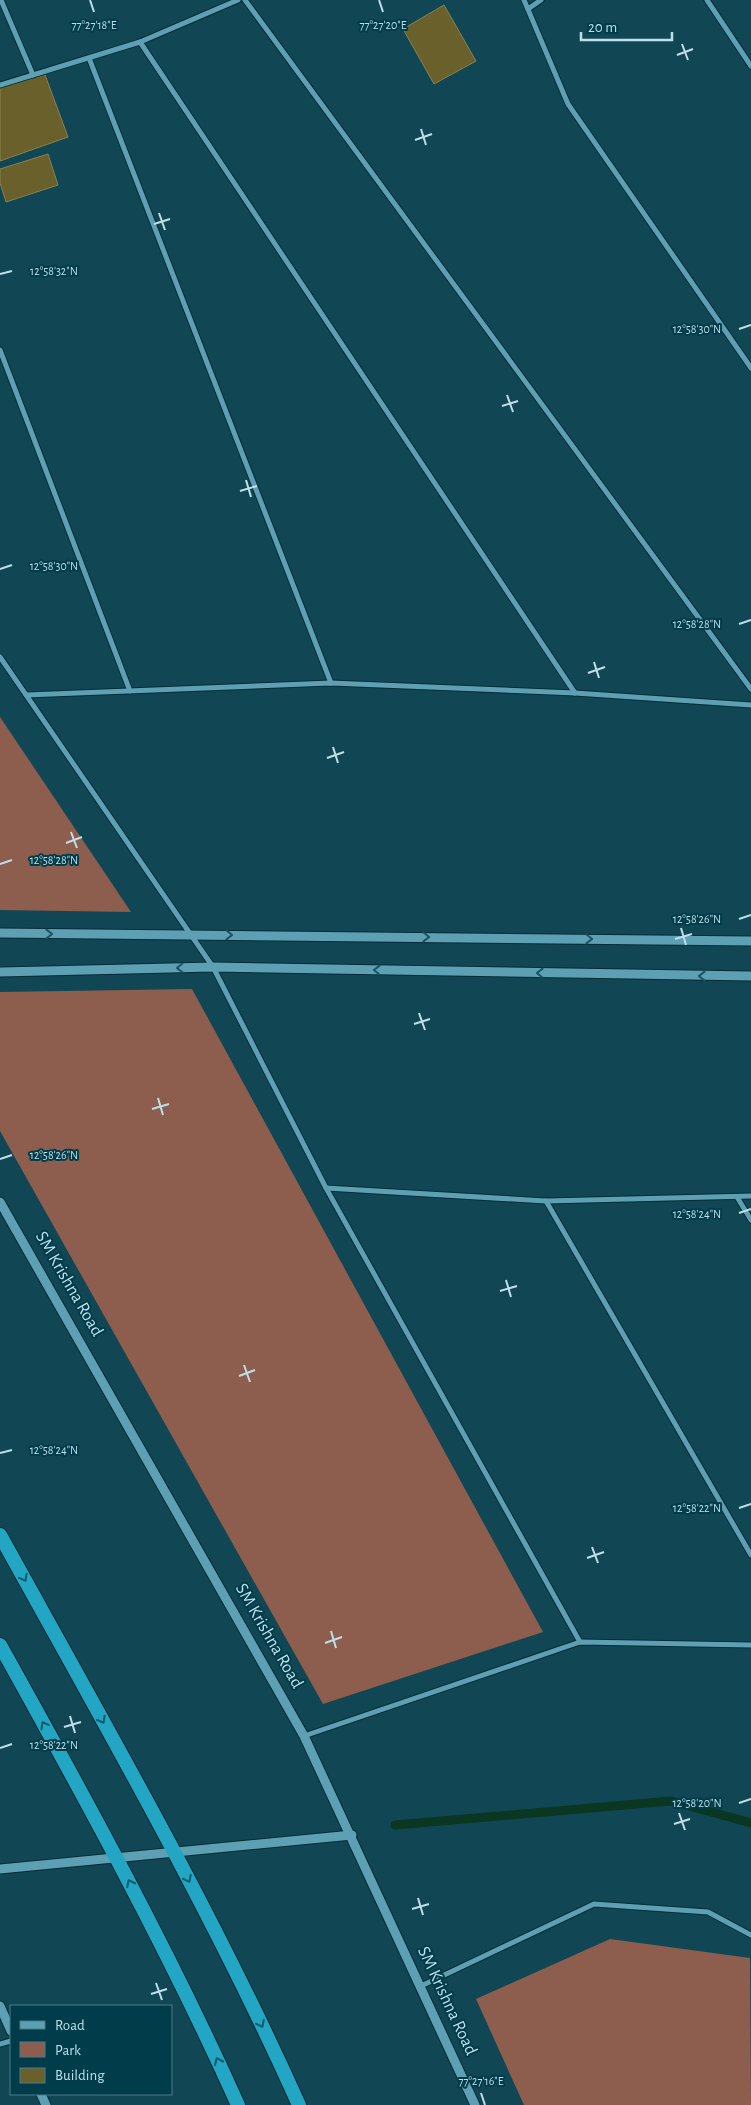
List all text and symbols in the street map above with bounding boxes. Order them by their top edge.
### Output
scale bar [581,10,672,42]
text: 77°27'18"E [72,19,117,31]
text: 77°27'20"E [360,19,407,31]
text: 20 m [588,20,617,35]
text: 12°58'32"N [30,265,78,277]
text: 12°58'30"N [673,323,721,335]
text: 12°58'30"N [30,560,78,572]
text: 12°58'28"N [673,618,721,630]
text: 12°58'28"N [30,854,78,866]
text: 12°58'26"N [673,913,721,925]
one-way arrow [45,929,53,939]
one-way arrow [225,930,233,940]
one-way arrow [422,932,430,942]
one-way arrow [585,934,593,944]
one-way arrow [176,962,184,973]
one-way arrow [373,965,381,975]
one-way arrow [536,968,544,978]
one-way arrow [698,970,706,981]
text: 12°58'26"N [30,1149,78,1161]
text: 12°58'24"N [673,1208,721,1220]
street label: SM Krishna Road [32,1229,106,1339]
text: 12°58'24"N [30,1444,78,1456]
text: 12°58'22"N [673,1502,721,1514]
one-way arrow [17,1573,27,1582]
street label: SM Krishna Road [232,1581,306,1691]
one-way arrow [96,1715,106,1724]
one-way arrow [41,1722,51,1731]
text: 12°58'22"N [30,1739,78,1751]
text: 12°58'20"N [672,1797,722,1809]
one-way arrow [182,1873,192,1882]
one-way arrow [127,1880,137,1889]
street label: SM Krishna Road [414,1944,480,2058]
legend [10,2005,172,2095]
text: Road [55,2018,85,2033]
one-way arrow [255,2018,265,2027]
text: Park [55,2043,81,2058]
one-way arrow [213,2057,224,2066]
text: Building [55,2068,105,2083]
text: 77°27'16"E [459,2075,504,2087]

